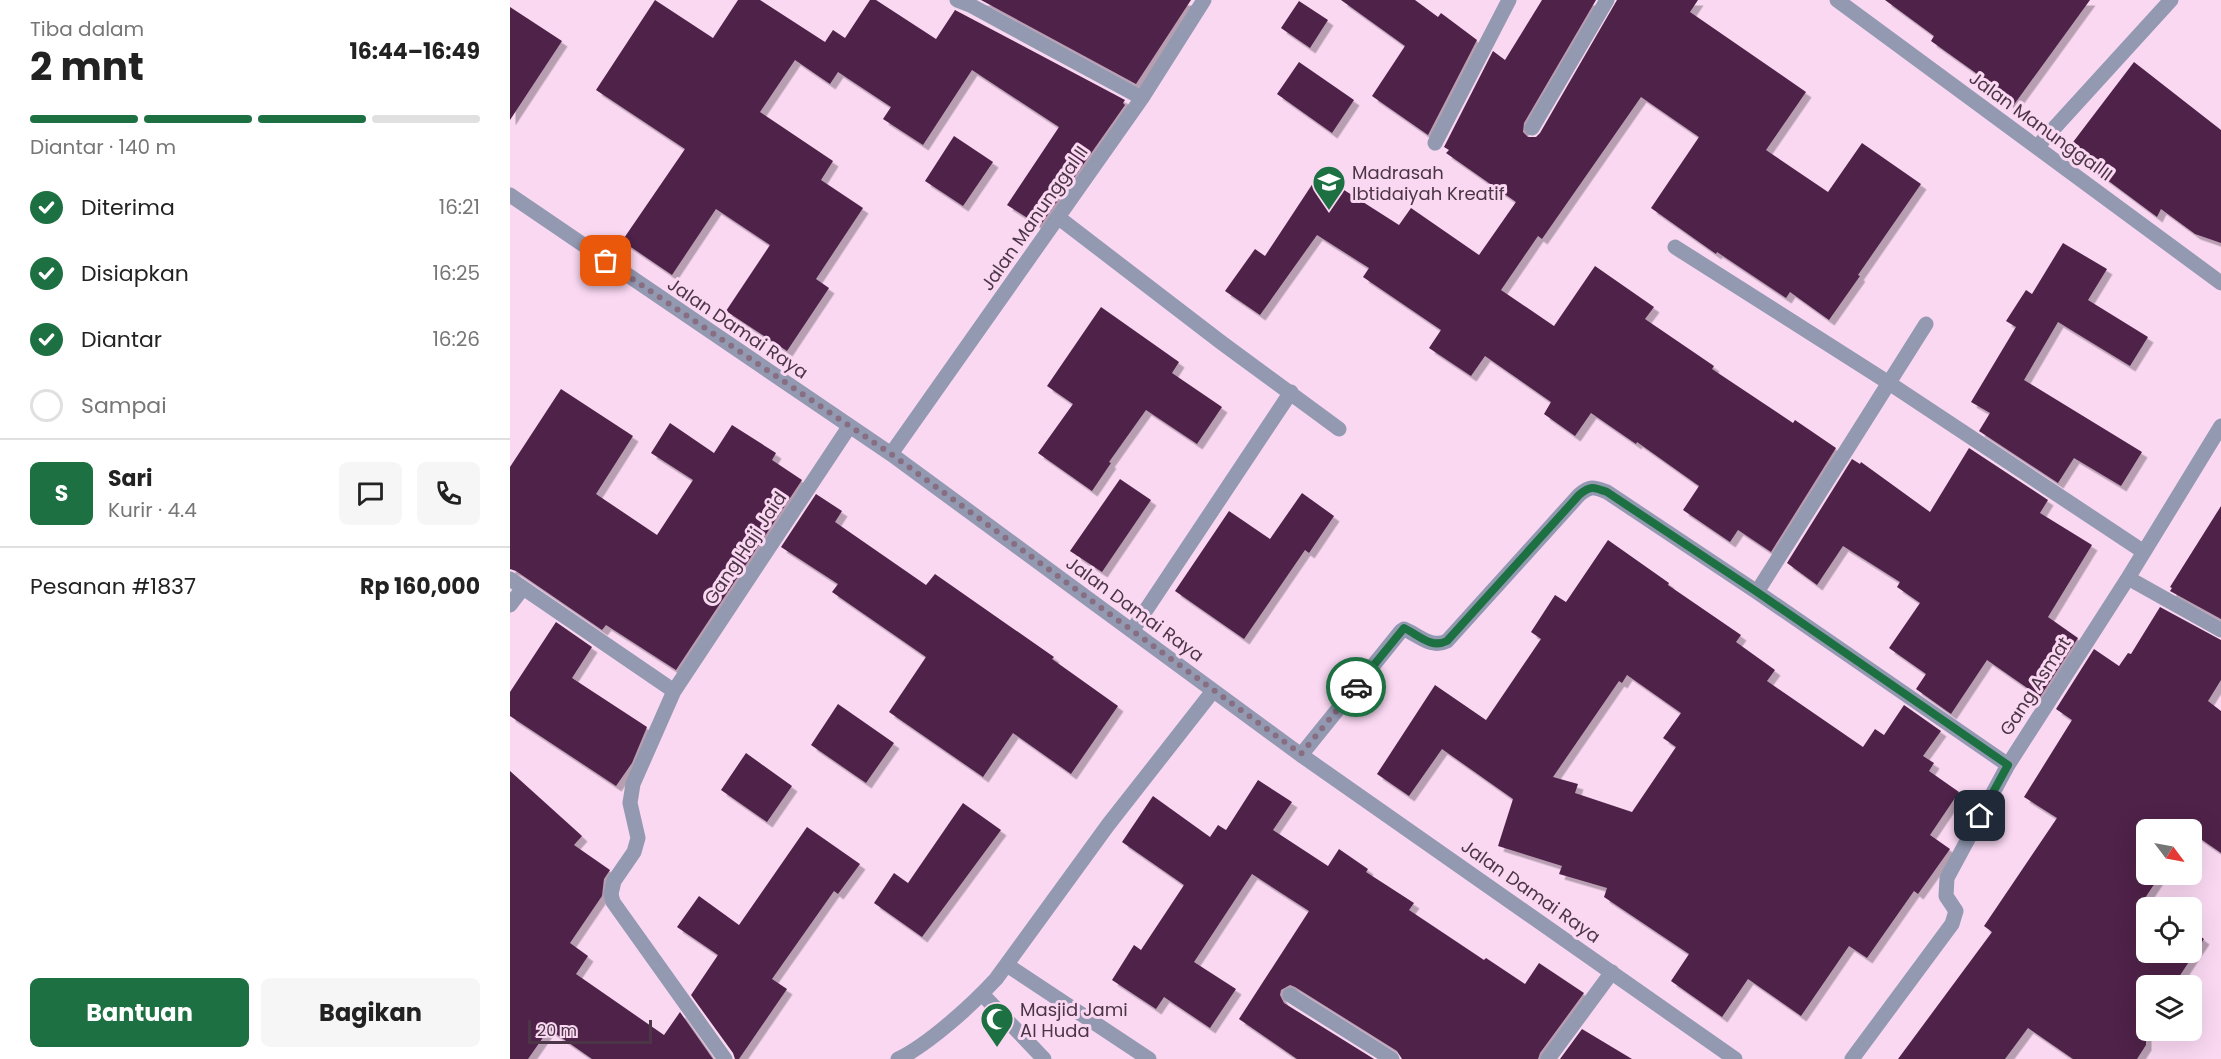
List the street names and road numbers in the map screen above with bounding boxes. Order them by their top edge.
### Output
street label: Jalan Manunggal II [1964,65,2118,187]
street label: Jalan Manunggal II [975,141,1093,295]
street label: Jalan Damai Raya [663,272,813,384]
street label: Gang Haji Jaid [698,487,792,609]
street label: Jalan Damai Raya [1061,550,1209,668]
street label: Gang Asmat [1994,632,2076,740]
street label: Jalan Damai Raya [1456,833,1606,949]

